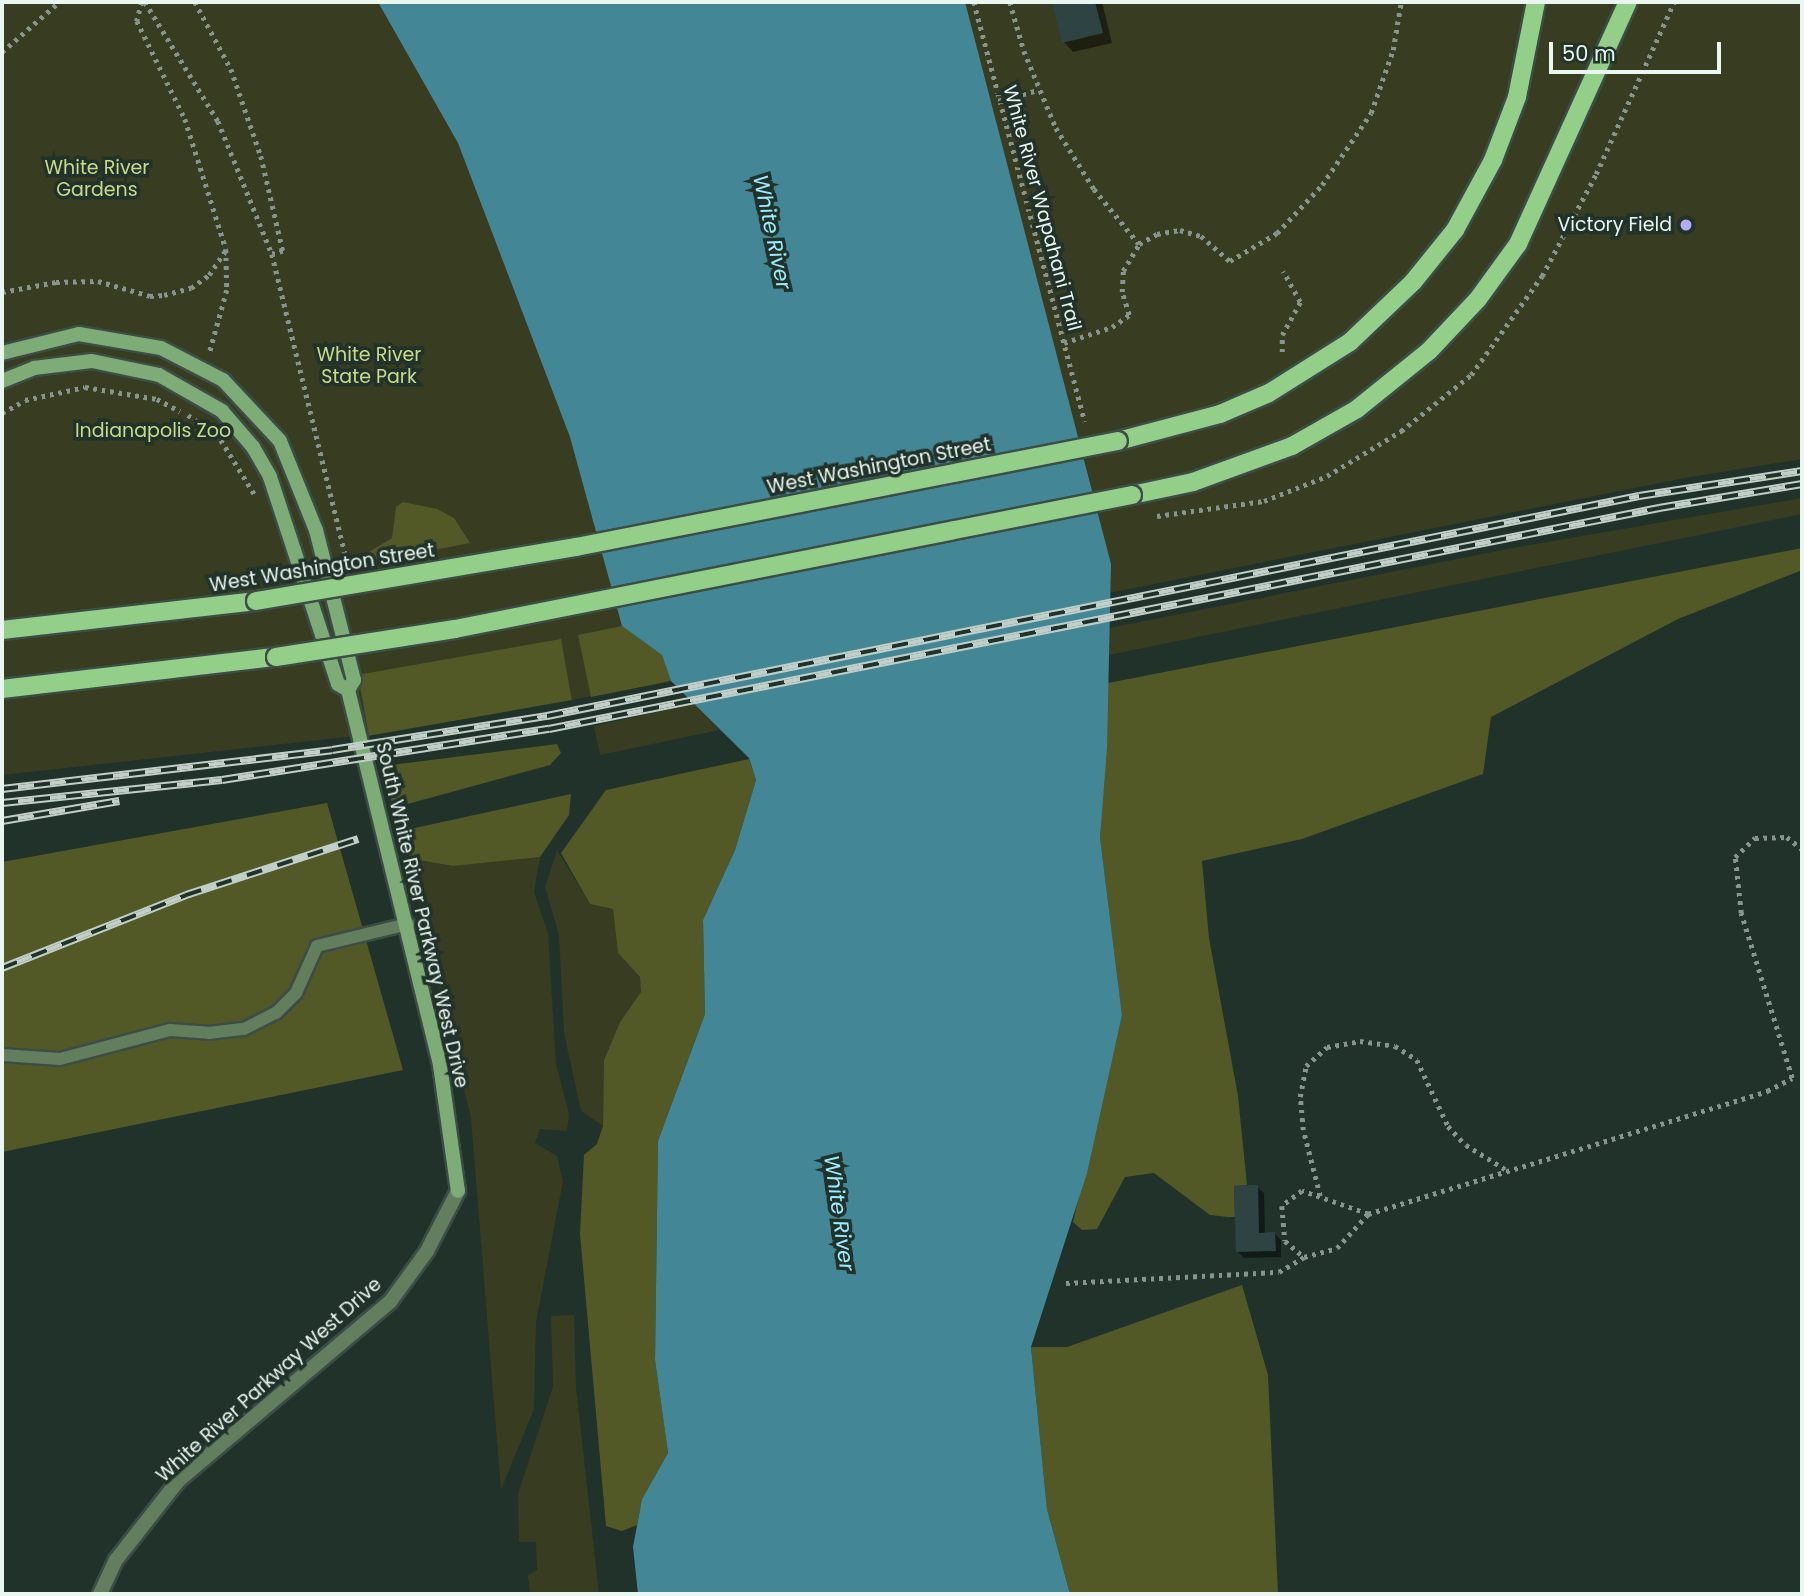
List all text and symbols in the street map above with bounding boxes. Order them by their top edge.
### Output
scale bar [1552,28,1724,72]
text: 50 m [1562,39,1616,68]
street label: White River Wapahani Trail [998,83,1086,333]
park label: White River Gardens [45,157,149,201]
water label: White River [748,172,796,292]
place label: Victory Field [1557,214,1672,236]
marker: Victory Field [1678,217,1694,233]
park label: White River State Park [317,344,421,388]
park label: Indianapolis Zoo [75,420,231,442]
street label: West Washington Street [765,433,993,499]
street label: West Washington Street [208,539,436,597]
street label: South White River Parkway West Drive [371,740,473,1090]
water label: White River [818,1154,860,1272]
street label: White River Parkway West Drive [152,1273,386,1487]

